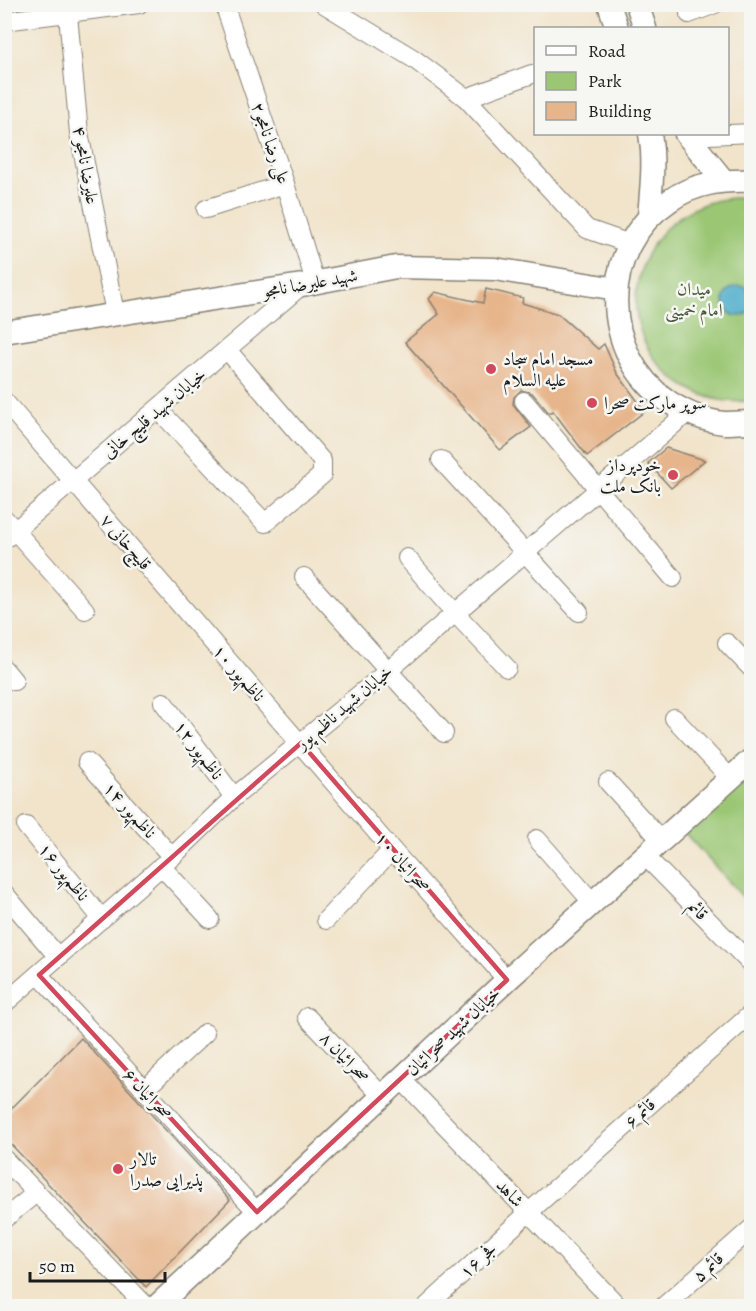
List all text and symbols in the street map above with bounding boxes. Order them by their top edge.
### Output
legend [534,27,729,135]
text: Road [588,39,626,63]
text: Park [588,69,622,93]
street label: علی رضا نامجو۲ [245,99,296,187]
text: Building [588,99,652,123]
street label: علیرضا نامجو ۴ [67,124,105,206]
street label: شهید علیرضا نامجو [259,263,359,304]
park label: میدان امام خمینی [665,277,723,326]
place label: مسجد امام سجاد علیه السلام [503,347,593,396]
street label: خیابان شهید قلیچ خانی [97,362,214,467]
marker: مسجد امام سجاد علیه السلام [484,362,498,376]
place label: سوپر مارکت صحرا [604,391,707,415]
marker: سوپر مارکت صحرا [585,396,599,410]
place label: خودپرداز بانک ملت [600,453,661,498]
marker: خودپرداز بانک ملت [666,468,680,482]
street label: قلیچ‌خانی ۷ [92,509,157,578]
street label: ناظم‌پور ۱۰ [204,639,271,710]
street label: خیابان شهید ناظم پور [289,659,401,760]
street label: ناظم‌پور ۱۲ [165,715,229,788]
street label: ناظم‌پور ۱۴ [94,776,162,847]
street label: صحرائیان ۱۰ [370,827,436,897]
street label: ناظم‌پور ۱۶ [29,838,95,909]
street label: قائم [680,894,714,928]
street label: خیابان شهید صحرائیان [401,981,505,1081]
street label: صحرائیان ۸ [315,1026,375,1088]
street label: صحرائیان ۶ [118,1063,178,1125]
street label: قائم ۶ [619,1093,663,1136]
place label: تالار پذیرایی صدرا [128,1147,203,1193]
marker: تالار پذیرایی صدرا [111,1162,125,1176]
street label: شاهد [491,1174,529,1212]
street label: فجر ۱۶ [454,1237,502,1283]
scale bar [30,1245,165,1283]
street label: قائم ۵ [687,1247,731,1290]
text: 50 m [39,1254,75,1278]

